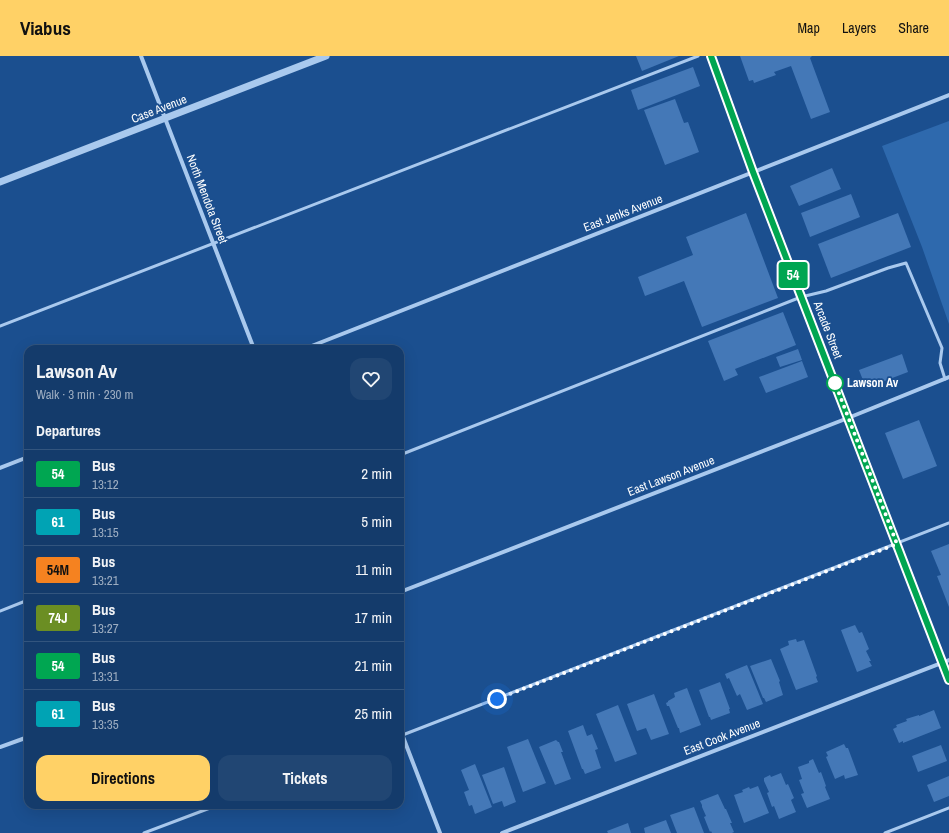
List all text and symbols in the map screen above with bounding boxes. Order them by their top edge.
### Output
text: Viabus [20,15,71,41]
text: Map [798,19,820,37]
text: Layers [842,19,876,37]
text: Share [898,19,929,37]
street label: Case Avenue [129,91,189,127]
street label: North Mendota Street [183,152,231,246]
street label: East Jenks Avenue [581,191,665,235]
line badge: 54 [775,262,811,288]
text: 54 [787,266,799,284]
street label: Arcade Street [809,298,846,361]
text: Lawson Av [36,358,117,384]
button: heart [350,358,392,400]
marker: Lawson Av [826,374,844,392]
place label: Lawson Av [847,375,899,391]
text: Walk · 3 min · 230 m [36,386,133,403]
text: Departures [36,420,101,441]
street label: East Lawson Avenue [625,452,717,500]
text: Bus [92,455,115,476]
text: 2 min [361,463,392,484]
text: 54 [52,465,64,483]
text: 13:12 [92,476,119,493]
text: Bus [92,503,115,524]
text: 5 min [361,511,392,532]
text: 61 [52,513,64,531]
text: 13:15 [92,524,119,541]
text: Bus [92,551,115,572]
text: 11 min [355,559,392,580]
text: 54M [47,561,69,579]
text: 13:21 [92,572,119,589]
text: Bus [92,599,115,620]
text: 17 min [354,607,392,628]
text: 74J [48,609,68,627]
text: 13:27 [92,620,119,637]
text: Bus [92,647,115,668]
text: 21 min [354,655,392,676]
text: 54 [52,657,64,675]
text: 13:31 [92,668,119,685]
your location [487,689,507,709]
text: Bus [92,695,115,716]
text: 25 min [354,703,392,724]
text: 61 [52,705,64,723]
street label: East Cook Avenue [681,715,763,759]
text: 13:35 [92,716,119,733]
button: Directions [36,755,210,801]
button: Tickets [218,755,392,801]

